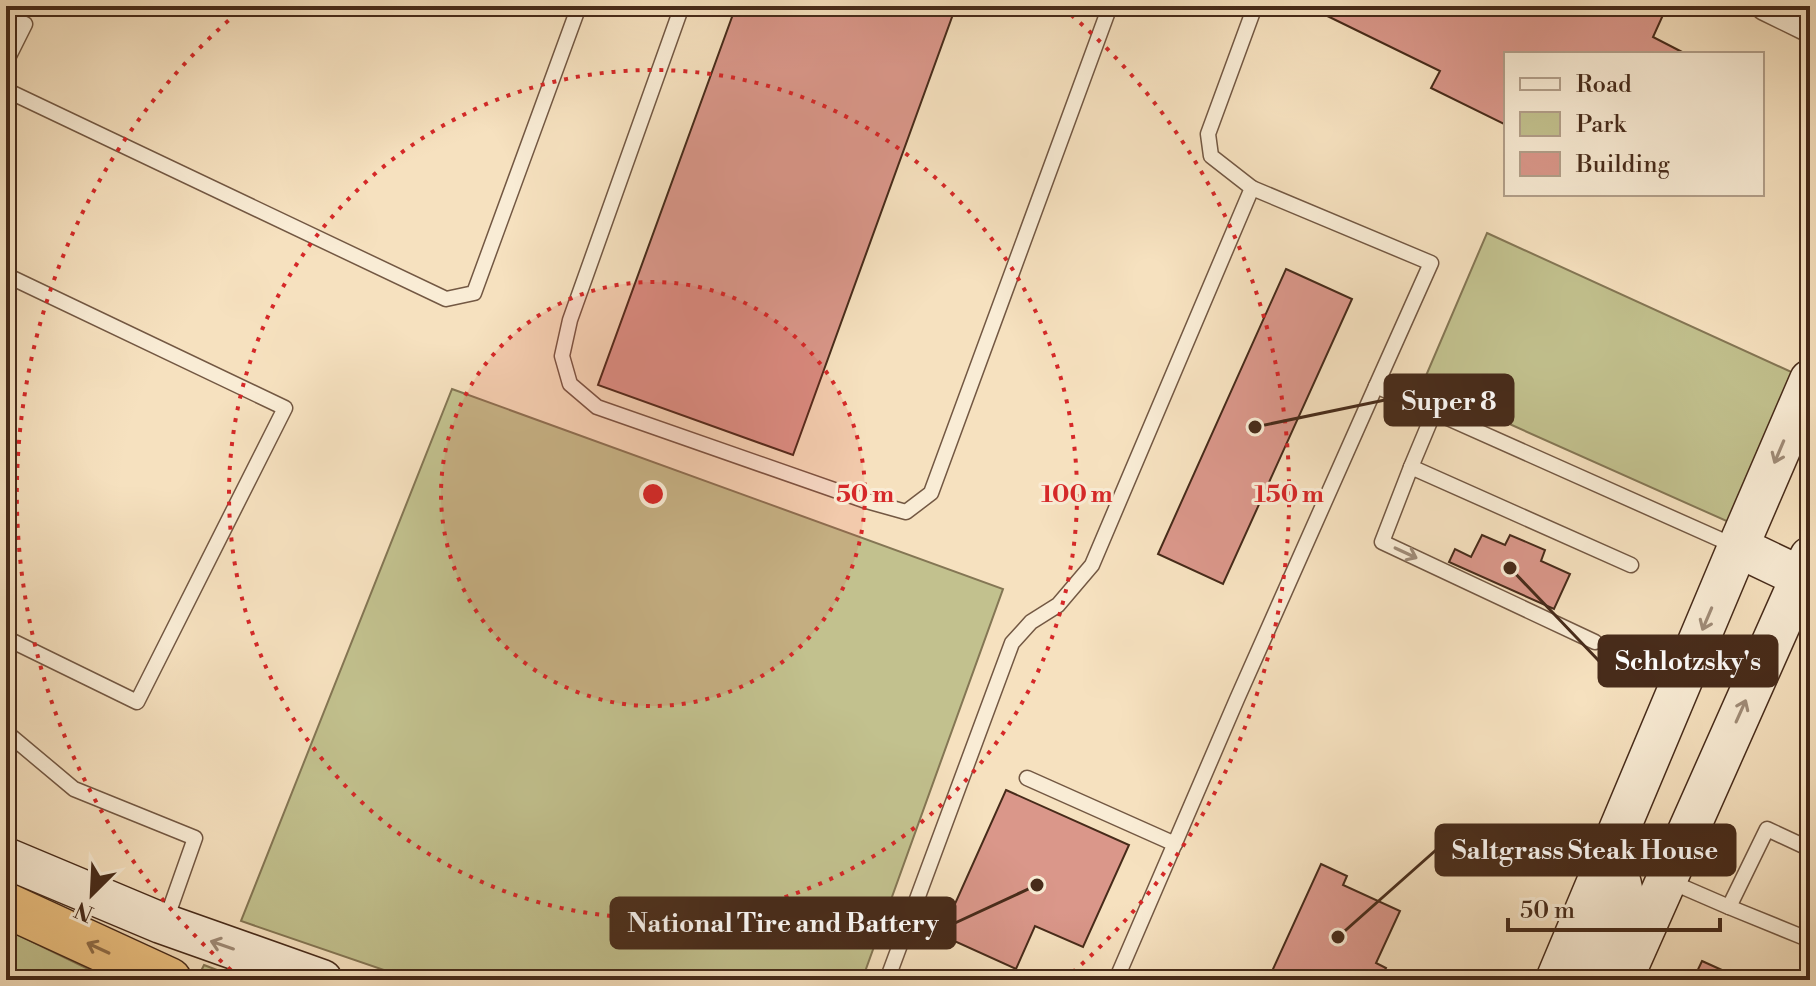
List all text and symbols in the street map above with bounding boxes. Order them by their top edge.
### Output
legend [1504,52,1764,196]
text: Road [1576,70,1632,100]
text: Park [1576,110,1627,140]
text: Building [1575,150,1670,180]
callout: Super 8 [1385,375,1513,425]
text: Super 8 [1401,386,1497,418]
one-way arrow [1771,439,1786,463]
centre of rings [639,480,667,508]
text: 50 m [836,480,894,510]
text: 100 m [1041,480,1113,510]
text: 150 m [1254,480,1324,510]
one-way arrow [1394,546,1418,561]
one-way arrow [1699,606,1714,630]
callout: Schlotzsky's [1599,636,1777,686]
text: Schlotzsky's [1615,646,1761,678]
one-way arrow [1734,700,1749,724]
callout: Saltgrass Steak House [1436,825,1735,875]
text: Saltgrass Steak House [1452,835,1718,867]
north arrow [52,854,132,934]
scale bar [1508,882,1720,932]
text: N [70,895,98,927]
text: 50 m [1520,896,1575,926]
callout: National Tire and Battery [611,898,955,948]
text: National Tire and Battery [627,908,940,940]
one-way arrow [210,936,235,951]
one-way arrow [86,940,110,955]

